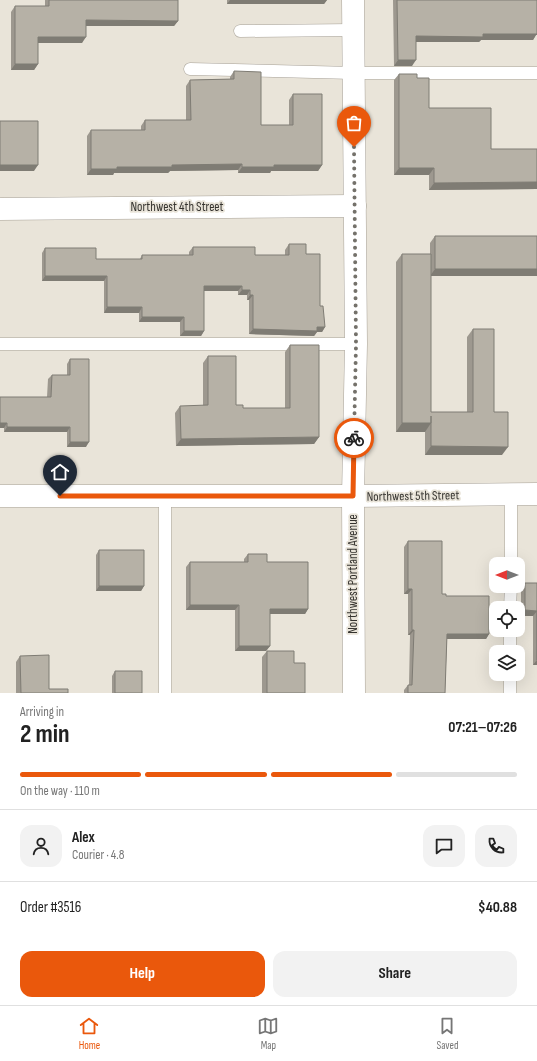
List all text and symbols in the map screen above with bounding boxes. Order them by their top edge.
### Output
pin [337,106,371,147]
icon: bag [343,112,365,134]
street label: Northwest 4th Street [130,199,224,215]
courier [334,418,374,458]
icon: bike [343,427,365,449]
pin [43,455,77,496]
icon: home [49,461,71,483]
street label: Northwest 5th Street [366,487,460,505]
street label: Northwest Portland Avenue [345,514,361,634]
north arrow [489,557,525,593]
map controls [489,557,525,681]
button: locate [489,601,525,637]
button: layers [489,645,525,681]
text: Arriving in [20,704,64,720]
text: 07:21–07:26 [448,718,517,737]
text: 2 min [20,719,70,750]
text: On the way · 110 m [20,783,100,799]
button: person [20,825,62,867]
button: chat [423,825,465,867]
button: phone [475,825,517,867]
text: Alex [72,828,95,847]
text: Courier · 4.8 [72,847,124,863]
text: Order #3516 [20,898,81,917]
text: $40.88 [478,898,517,917]
button: Help [20,951,265,997]
button: Share [273,951,517,997]
tab: Home [78,1015,100,1052]
tab: Map [257,1015,279,1052]
tab: Saved [436,1015,459,1052]

